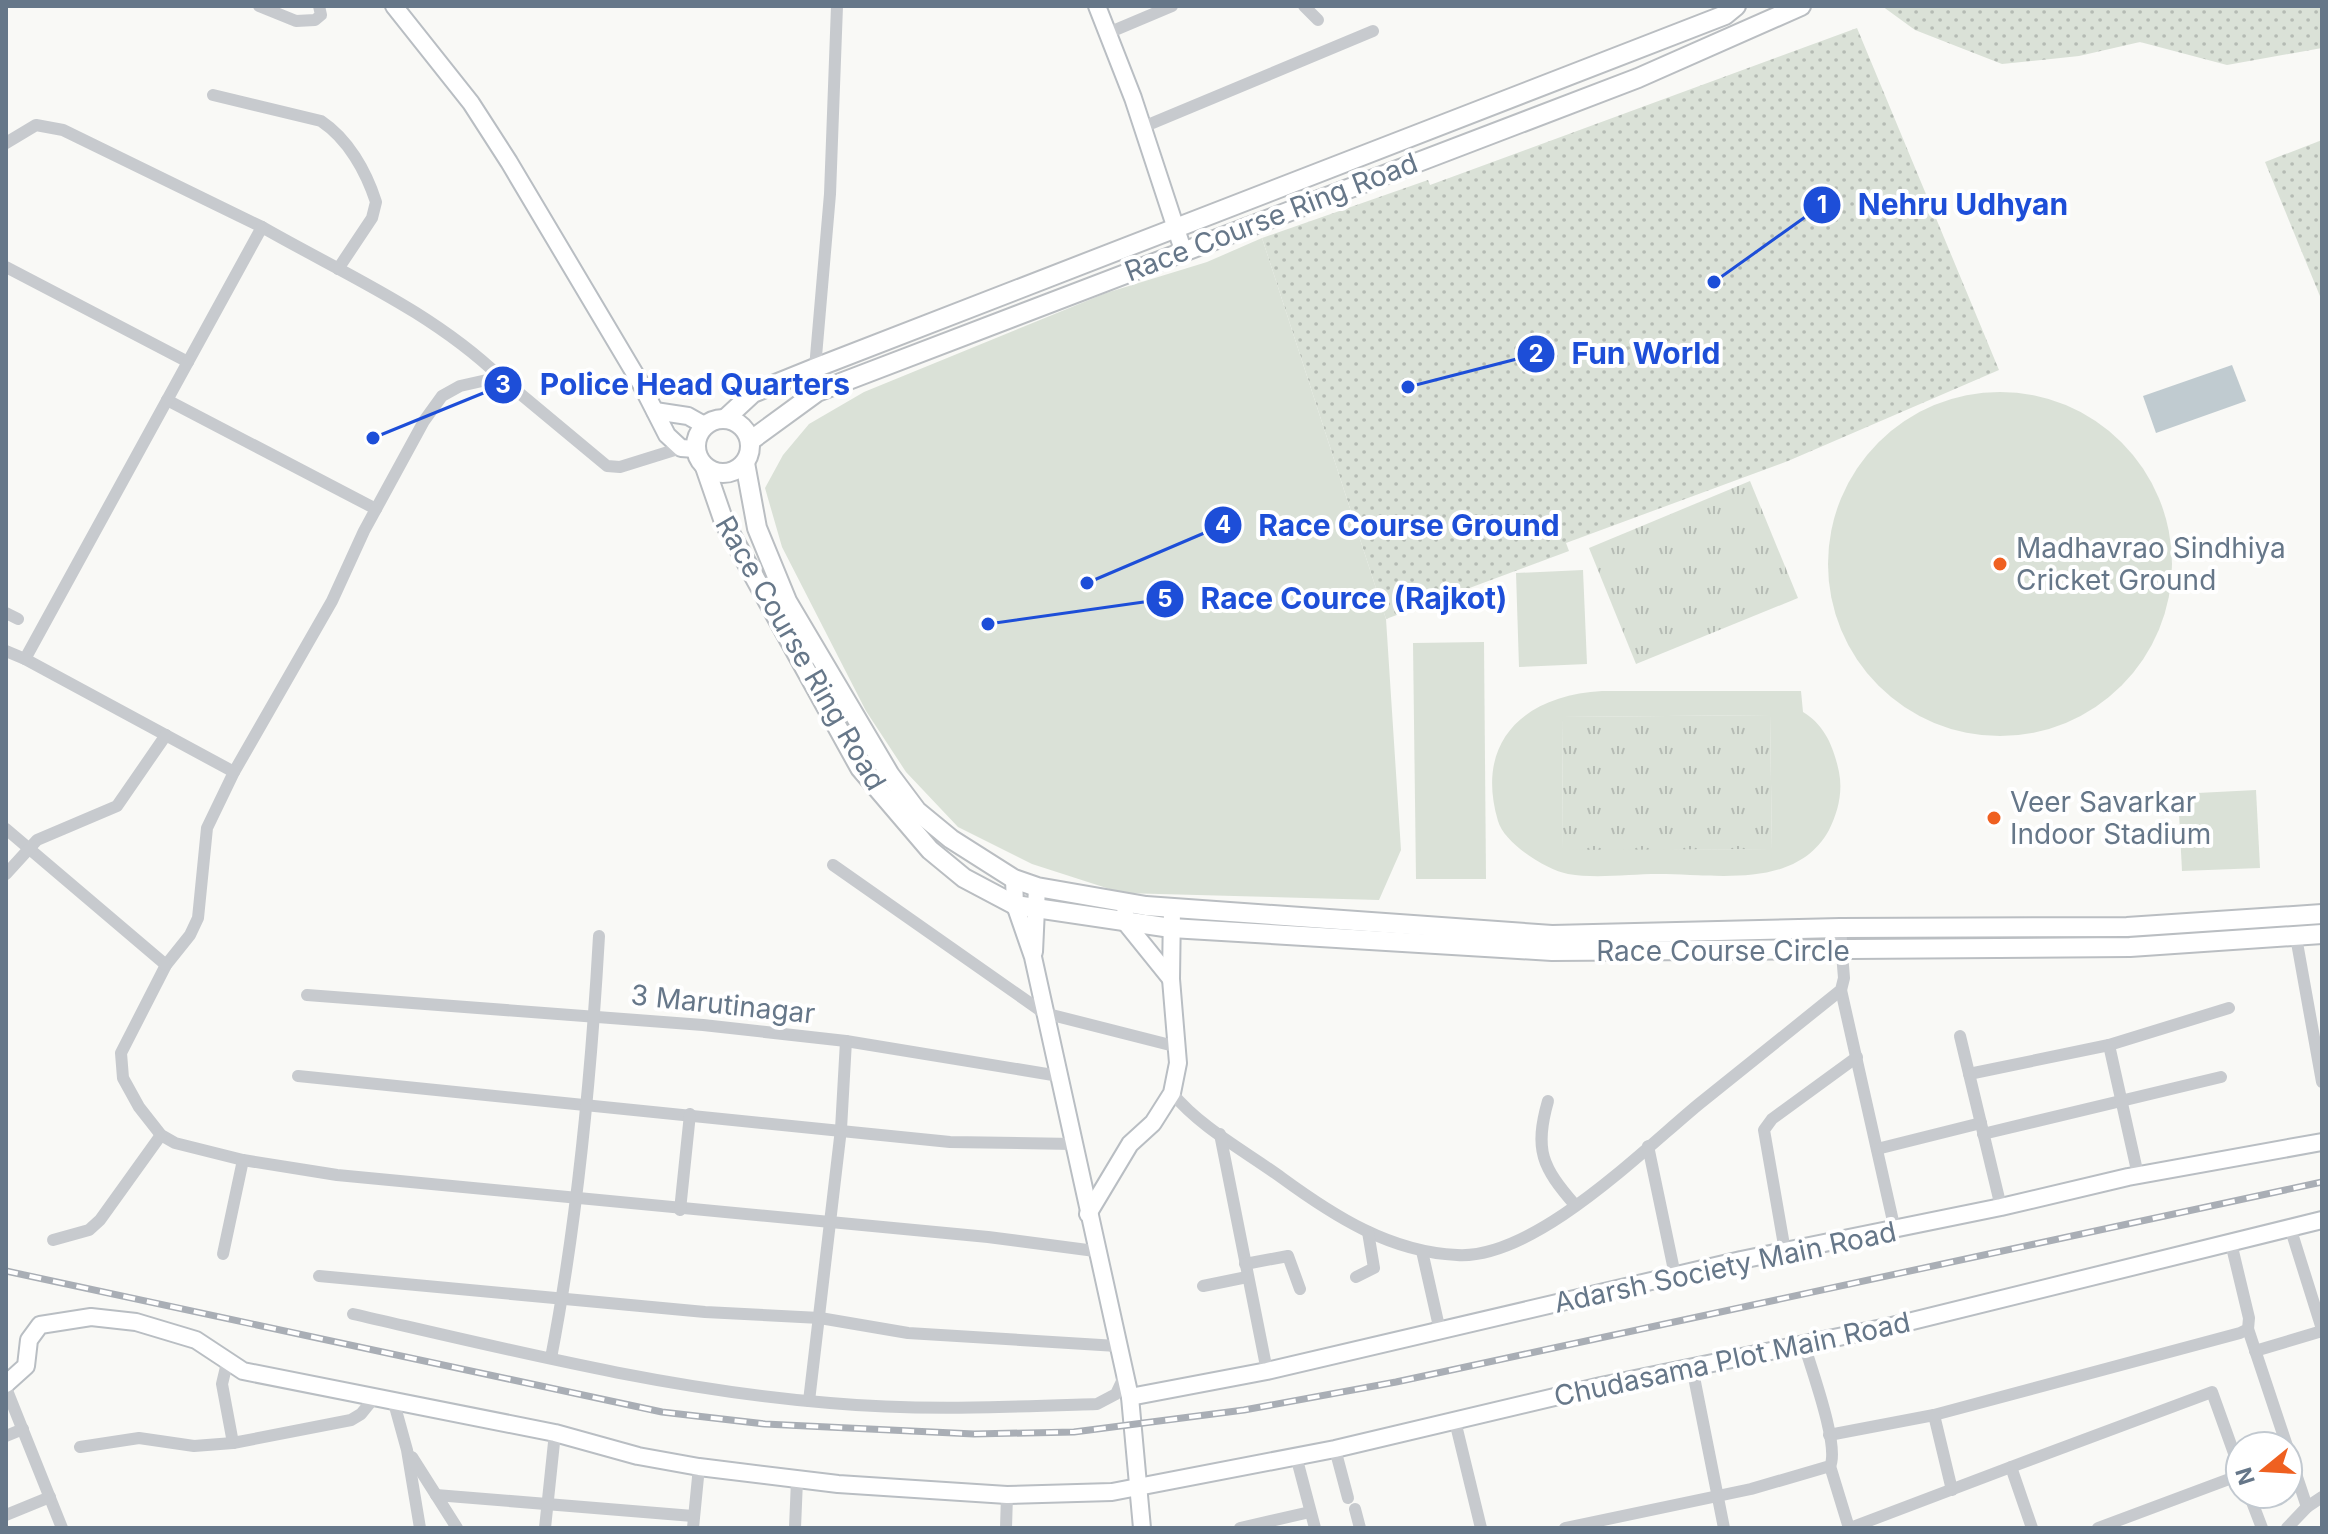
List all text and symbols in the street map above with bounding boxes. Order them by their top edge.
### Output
street label: Race Course Ring Road [1120,145,1422,289]
callout: Nehru Udhyan [1802,178,2084,232]
text: Nehru Udhyan [1858,186,2068,222]
text: 1 [1817,190,1827,219]
callout: Fun World [1516,327,1737,381]
text: Fun World [1572,335,1720,371]
text: 2 [1528,339,1544,368]
callout: Police Head Quarters [483,358,866,412]
text: Police Head Quarters [540,366,850,402]
text: 3 [495,370,511,399]
callout: Race Course Ground [1203,498,1576,552]
text: Race Course Ground [1258,507,1560,543]
street label: Race Course Ring Road [709,510,893,796]
text: 4 [1215,510,1231,539]
place label: Madhavrao Sindhiya Cricket Ground [2016,531,2286,597]
marker: Madhavrao Sindhiya Cricket Ground [1991,555,2009,573]
callout: Race Cource (Rajkot) [1145,572,1524,626]
text: Race Cource (Rajkot) [1201,580,1507,616]
text: 5 [1157,584,1173,613]
place label: Veer Savarkar Indoor Stadium [2010,785,2211,851]
marker: Veer Savarkar Indoor Stadium [1985,809,2003,827]
street label: Race Course Circle [1596,934,1850,968]
street label: 3 Marutinagar [629,977,817,1031]
street label: Adarsh Society Main Road [1551,1214,1899,1320]
street label: Chudasama Plot Main Road [1551,1305,1913,1413]
north arrow [2224,1430,2304,1510]
text: N [2230,1464,2260,1488]

